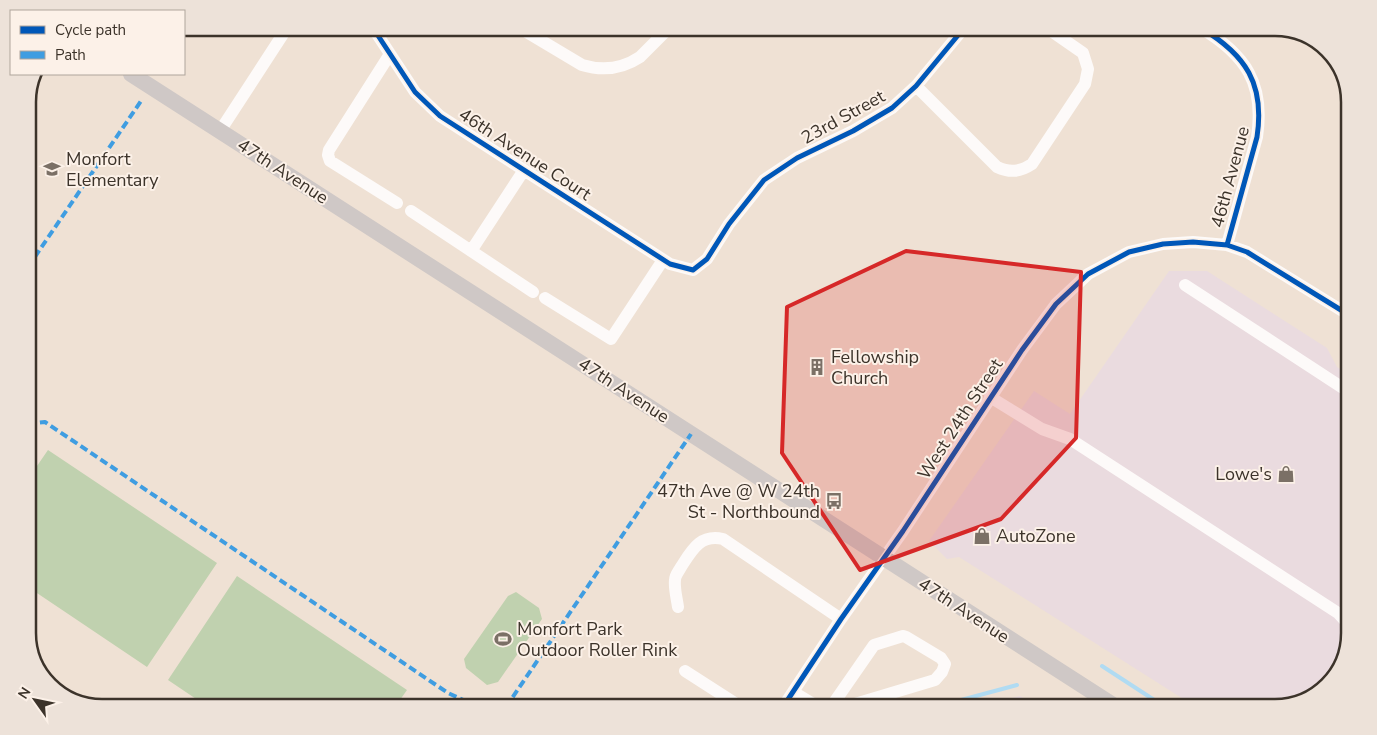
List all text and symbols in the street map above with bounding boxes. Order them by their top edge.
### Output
legend [10,10,185,75]
text: Cycle path [55,20,126,40]
text: Path [55,45,86,65]
street label: 23rd Street [797,84,890,150]
street label: 46th Avenue Court [454,102,596,206]
street label: 46th Avenue [1205,124,1255,230]
street label: 47th Avenue [233,133,333,209]
place label: Monfort Elementary [66,147,159,192]
school or university icon: Monfort Elementary [42,159,62,179]
place label: Fellowship Church [831,345,919,390]
street label: 47th Avenue [574,352,674,428]
street label: West 24th Street [912,353,1008,484]
building icon: Fellowship Church [807,357,827,377]
place label: Lowe's [1215,462,1272,486]
shop icon: Lowe's [1276,464,1296,484]
place label: 47th Ave @ W 24th St - Northbound [657,479,820,524]
bus stop icon: 47th Ave @ W 24th St - Northbound [824,491,844,511]
place label: AutoZone [996,524,1076,548]
shop icon: AutoZone [972,526,992,546]
street label: 47th Avenue [914,572,1014,648]
place label: Monfort Park Outdoor Roller Rink [517,617,678,662]
sports icon: Monfort Park Outdoor Roller Rink [493,629,513,649]
north arrow [10,675,60,725]
text: N [14,684,35,703]

